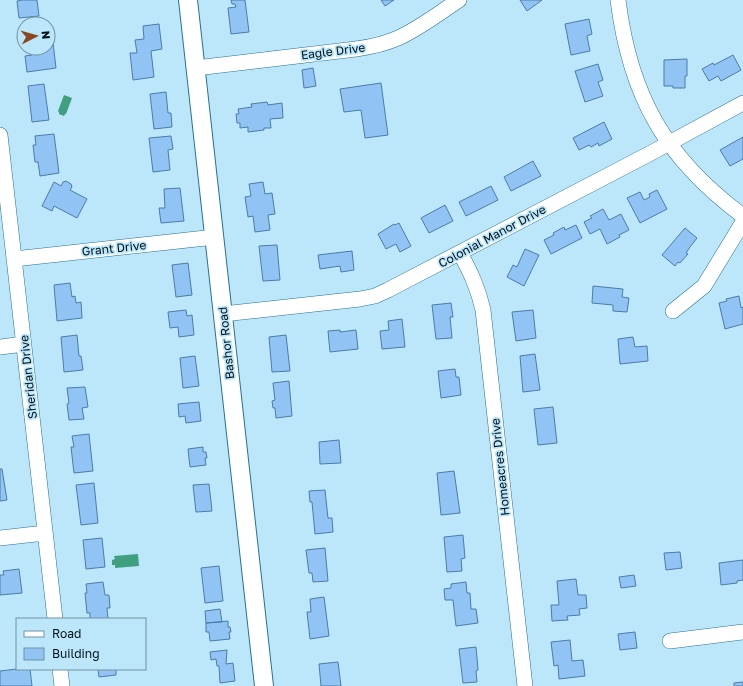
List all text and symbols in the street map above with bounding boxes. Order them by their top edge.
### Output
north arrow [16,16,56,56]
text: N [40,30,53,40]
street label: Eagle Drive [300,40,366,62]
street label: Colonial Manor Drive [436,201,548,271]
street label: Grant Drive [81,237,147,259]
street label: Bashor Road [215,306,237,380]
street label: Sheridan Drive [16,334,40,420]
street label: Homeacres Drive [487,418,513,516]
legend [16,618,146,670]
text: Road [52,626,81,641]
text: Building [52,646,100,661]

